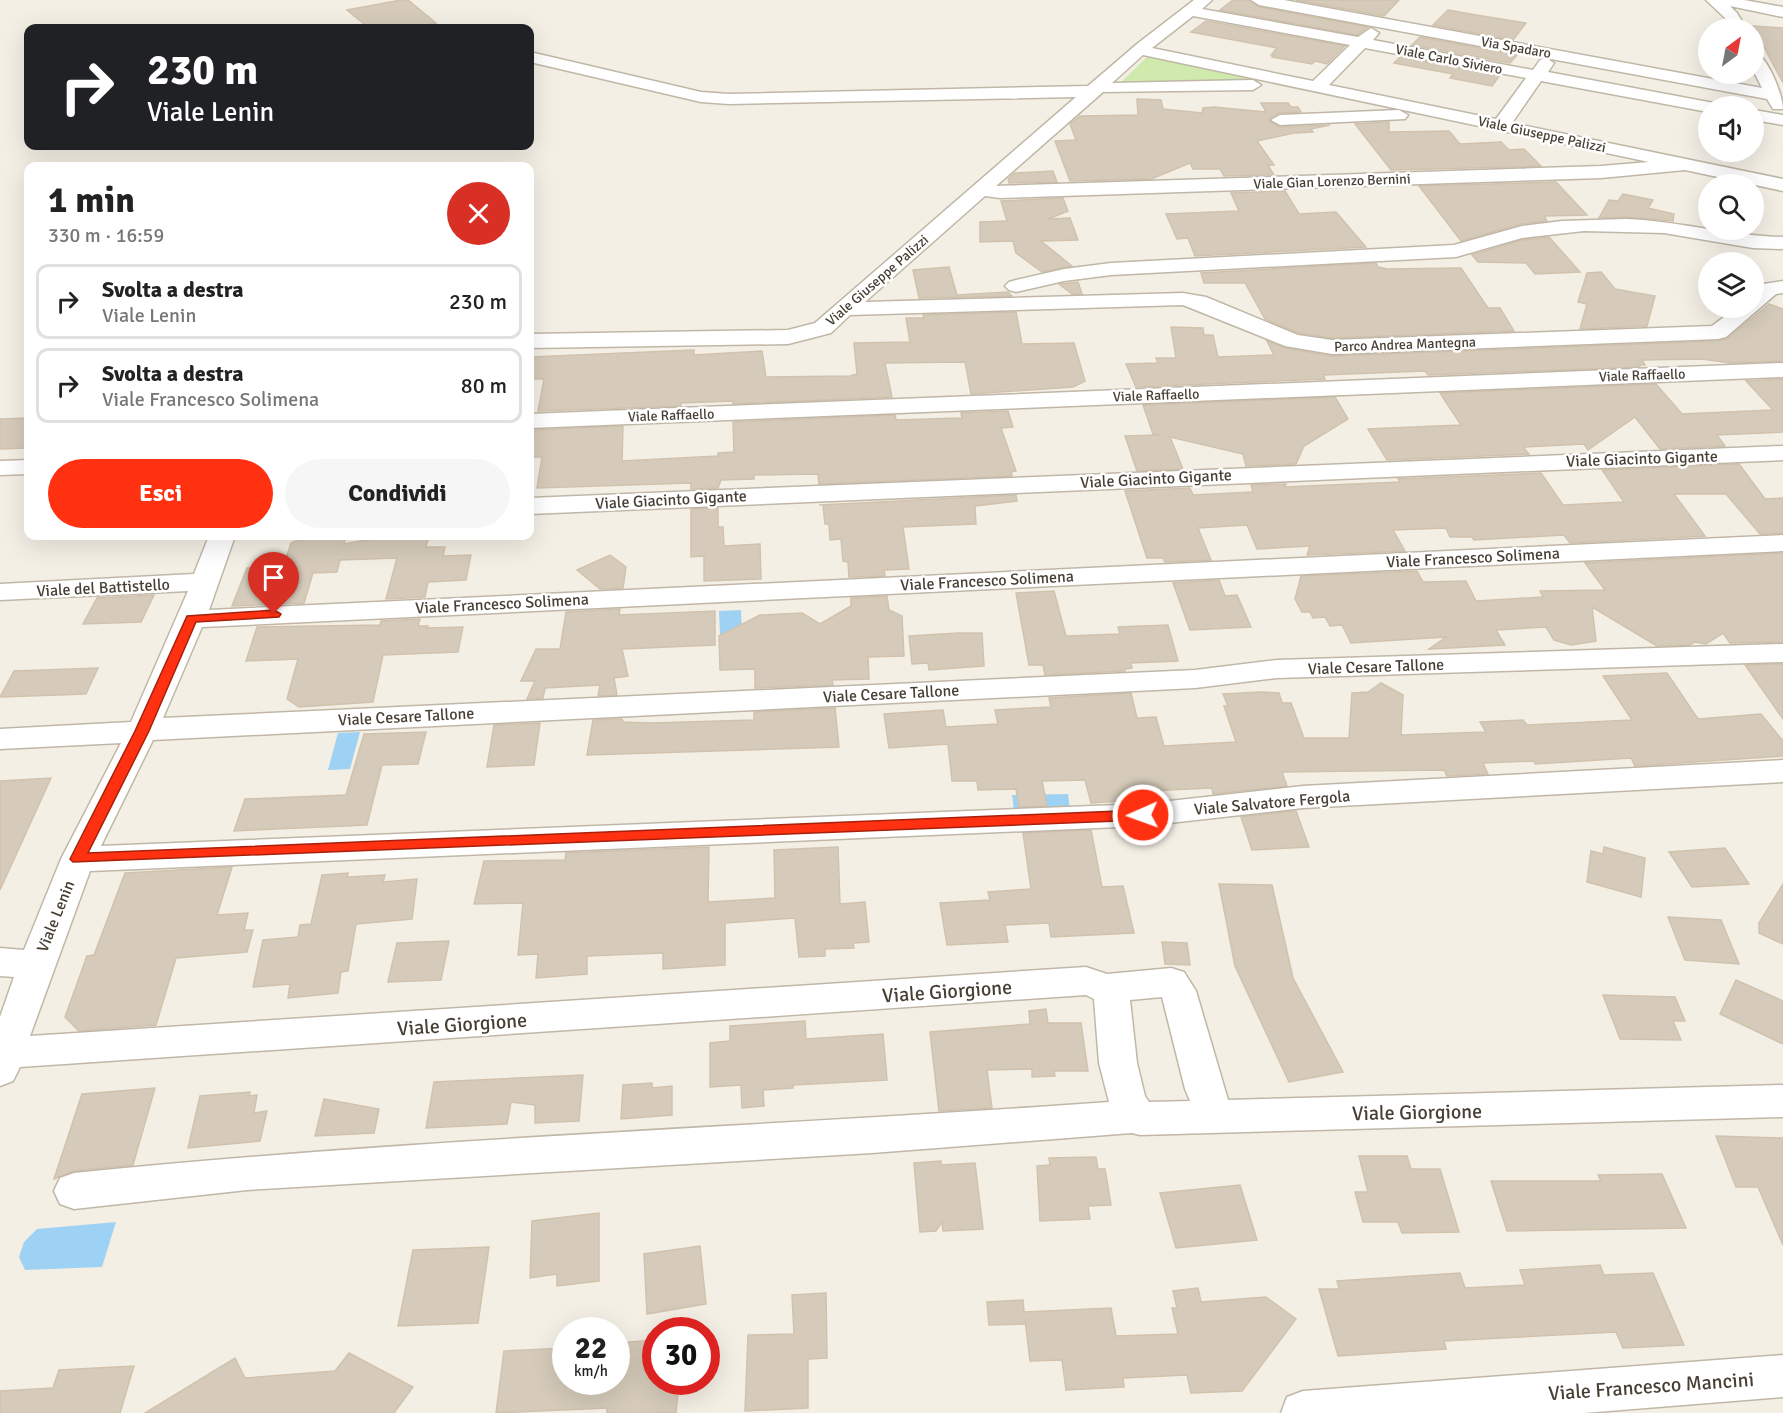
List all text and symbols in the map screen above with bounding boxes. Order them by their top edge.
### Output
north arrow [1698,18,1764,84]
map controls [1698,18,1764,318]
street label: Via Spadaro [1480,33,1552,62]
street label: Viale Carlo Siviero [1394,41,1504,78]
text: 230 m [147,45,258,96]
icon: right [48,48,126,126]
text: Viale Lenin [147,96,274,129]
button: sound [1698,96,1764,162]
street label: Viale Giuseppe Palizzi [1476,113,1607,156]
street label: Viale Gian Lorenzo Bernini [1253,170,1411,193]
button: search [1698,174,1764,240]
text: 1 min [48,178,135,223]
button: close [447,182,510,245]
text: 330 m · 16:59 [48,223,164,248]
street label: Viale Giuseppe Palizzi [823,231,932,330]
button: layers [1698,252,1764,318]
text: Svolta a destra [102,276,243,303]
icon: right [51,285,84,318]
text: 230 m [449,288,507,315]
text: Viale Lenin [102,303,196,328]
street label: Parco Andrea Mantegna [1334,334,1476,355]
text: Svolta a destra [102,360,243,387]
street label: Viale Raffaello [1598,365,1686,386]
icon: right [51,369,84,402]
text: 80 m [461,372,507,399]
street label: Viale Raffaello [1112,385,1200,406]
text: Viale Francesco Solimena [102,387,319,412]
street label: Viale Raffaello [627,405,715,426]
street label: Viale Giacinto Gigante [1566,446,1718,472]
button: Esci [48,459,273,528]
button: Condividi [285,459,510,528]
street label: Viale Giacinto Gigante [1080,465,1232,493]
street label: Viale Giacinto Gigante [595,486,747,514]
street label: Viale Francesco Solimena [1386,543,1560,573]
pin [248,552,299,614]
icon: arrive [257,561,290,594]
street label: Viale Francesco Solimena [900,566,1074,596]
street label: Viale del Battistello [36,575,170,601]
street label: Viale Francesco Solimena [415,589,589,619]
street label: Viale Cesare Tallone [1308,655,1445,679]
street label: Viale Cesare Tallone [822,680,960,708]
street label: Viale Cesare Tallone [337,703,475,731]
position arrow [1111,783,1175,847]
street label: Viale Salvatore Fergola [1193,786,1351,820]
street label: Viale Lenin [33,878,79,955]
street label: Viale Giorgione [881,974,1013,1009]
street label: Viale Giorgione [396,1007,528,1042]
street label: Viale Giorgione [1352,1099,1482,1126]
speed limit sign: 30 [642,1317,720,1395]
text: 22 [575,1330,607,1367]
text: km/h [574,1362,608,1380]
street label: Viale Francesco Mancini [1547,1367,1755,1406]

